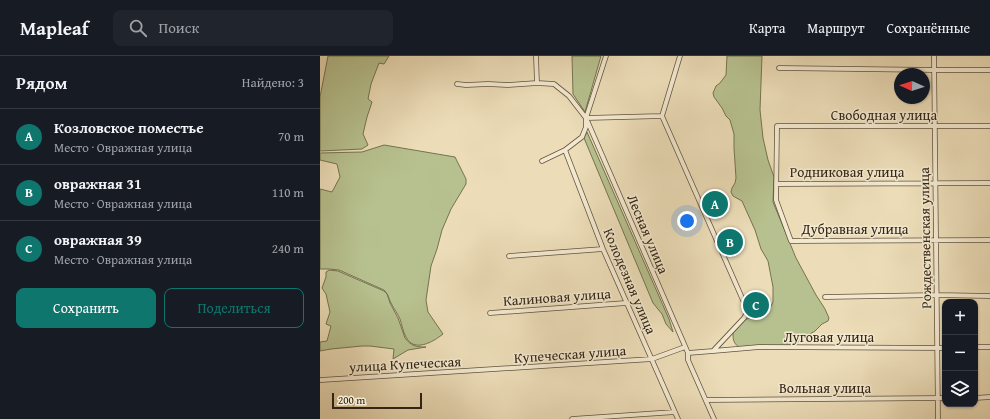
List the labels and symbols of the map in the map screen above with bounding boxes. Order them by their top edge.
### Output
north arrow [894,68,930,104]
street label: Свободная улица [831,105,937,125]
street label: Родниковая улица [790,162,905,182]
street label: Рождественская улица [914,167,936,309]
pin: A [702,189,728,219]
street label: Лесная улица [622,191,674,277]
your location [677,211,697,231]
street label: Дубравная улица [800,219,909,239]
street label: Колодезная улица [599,225,662,337]
pin: B [717,227,743,257]
street label: Калиновая улица [502,283,612,311]
pin: C [743,290,769,320]
street label: Луговая улица [784,327,875,347]
street label: Купеческая улица [513,340,627,368]
street label: улица Купеческая [347,351,462,377]
street label: Вольная улица [779,378,871,398]
scale bar [332,391,422,410]

